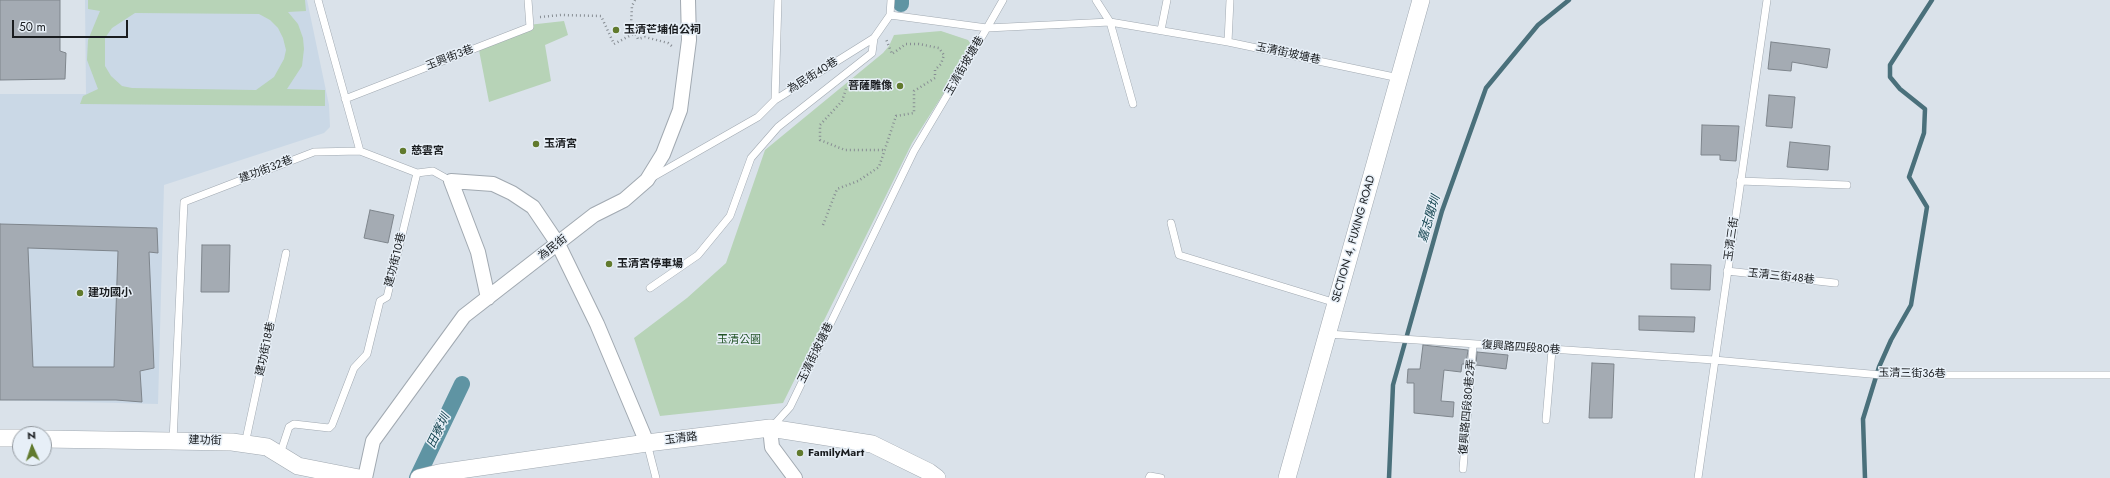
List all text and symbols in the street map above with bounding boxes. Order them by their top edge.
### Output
scale bar [14,12,130,38]
text: 50 m [19,18,46,36]
place label: 玉清芒埔伯公祠 [624,23,701,37]
marker: 玉清芒埔伯公祠 [611,25,621,35]
street label: 玉清街坡塘巷 [943,34,987,98]
street label: 玉清街坡塘巷 [1254,41,1322,67]
street label: 玉興街3巷 [424,43,476,73]
street label: 為民街40巷 [785,55,841,97]
place label: 菩薩雕像 [848,79,892,93]
marker: 菩薩雕像 [895,81,905,91]
place label: 玉清宮 [544,137,577,151]
marker: 玉清宮 [531,139,541,149]
place label: 慈雲宮 [411,144,444,158]
marker: 慈雲宮 [398,146,408,156]
street label: 建功街32巷 [237,154,295,186]
street label: SECTION 4, FUXING ROAD [1330,174,1378,304]
water label: 嘉志閣圳 [1416,194,1444,244]
street label: 玉清三街 [1722,216,1742,262]
street label: 建功街10巷 [383,231,409,289]
street label: 為民街 [536,233,570,263]
place label: 玉清宮停車場 [617,257,683,271]
marker: 玉清宮停車場 [604,259,614,269]
street label: 玉清三街48巷 [1747,267,1815,287]
place label: 建功國小 [88,286,132,300]
marker: 建功國小 [75,288,85,298]
street label: 玉清街坡塘巷 [796,320,836,386]
street label: 建功街18巷 [254,321,278,377]
park label: 玉清公園 [717,333,761,347]
street label: 復興路四段80巷 [1481,339,1561,357]
street label: 復興路四段80巷2弄 [1457,359,1479,455]
street label: 玉清三街36巷 [1878,367,1946,381]
water label: 田寮圳 [425,412,453,450]
north arrow [12,426,52,466]
text: N [27,427,36,443]
street label: 玉清路 [664,430,698,448]
street label: 建功街 [188,434,222,448]
place label: FamilyMart [808,446,864,460]
marker: FamilyMart [795,448,805,458]

